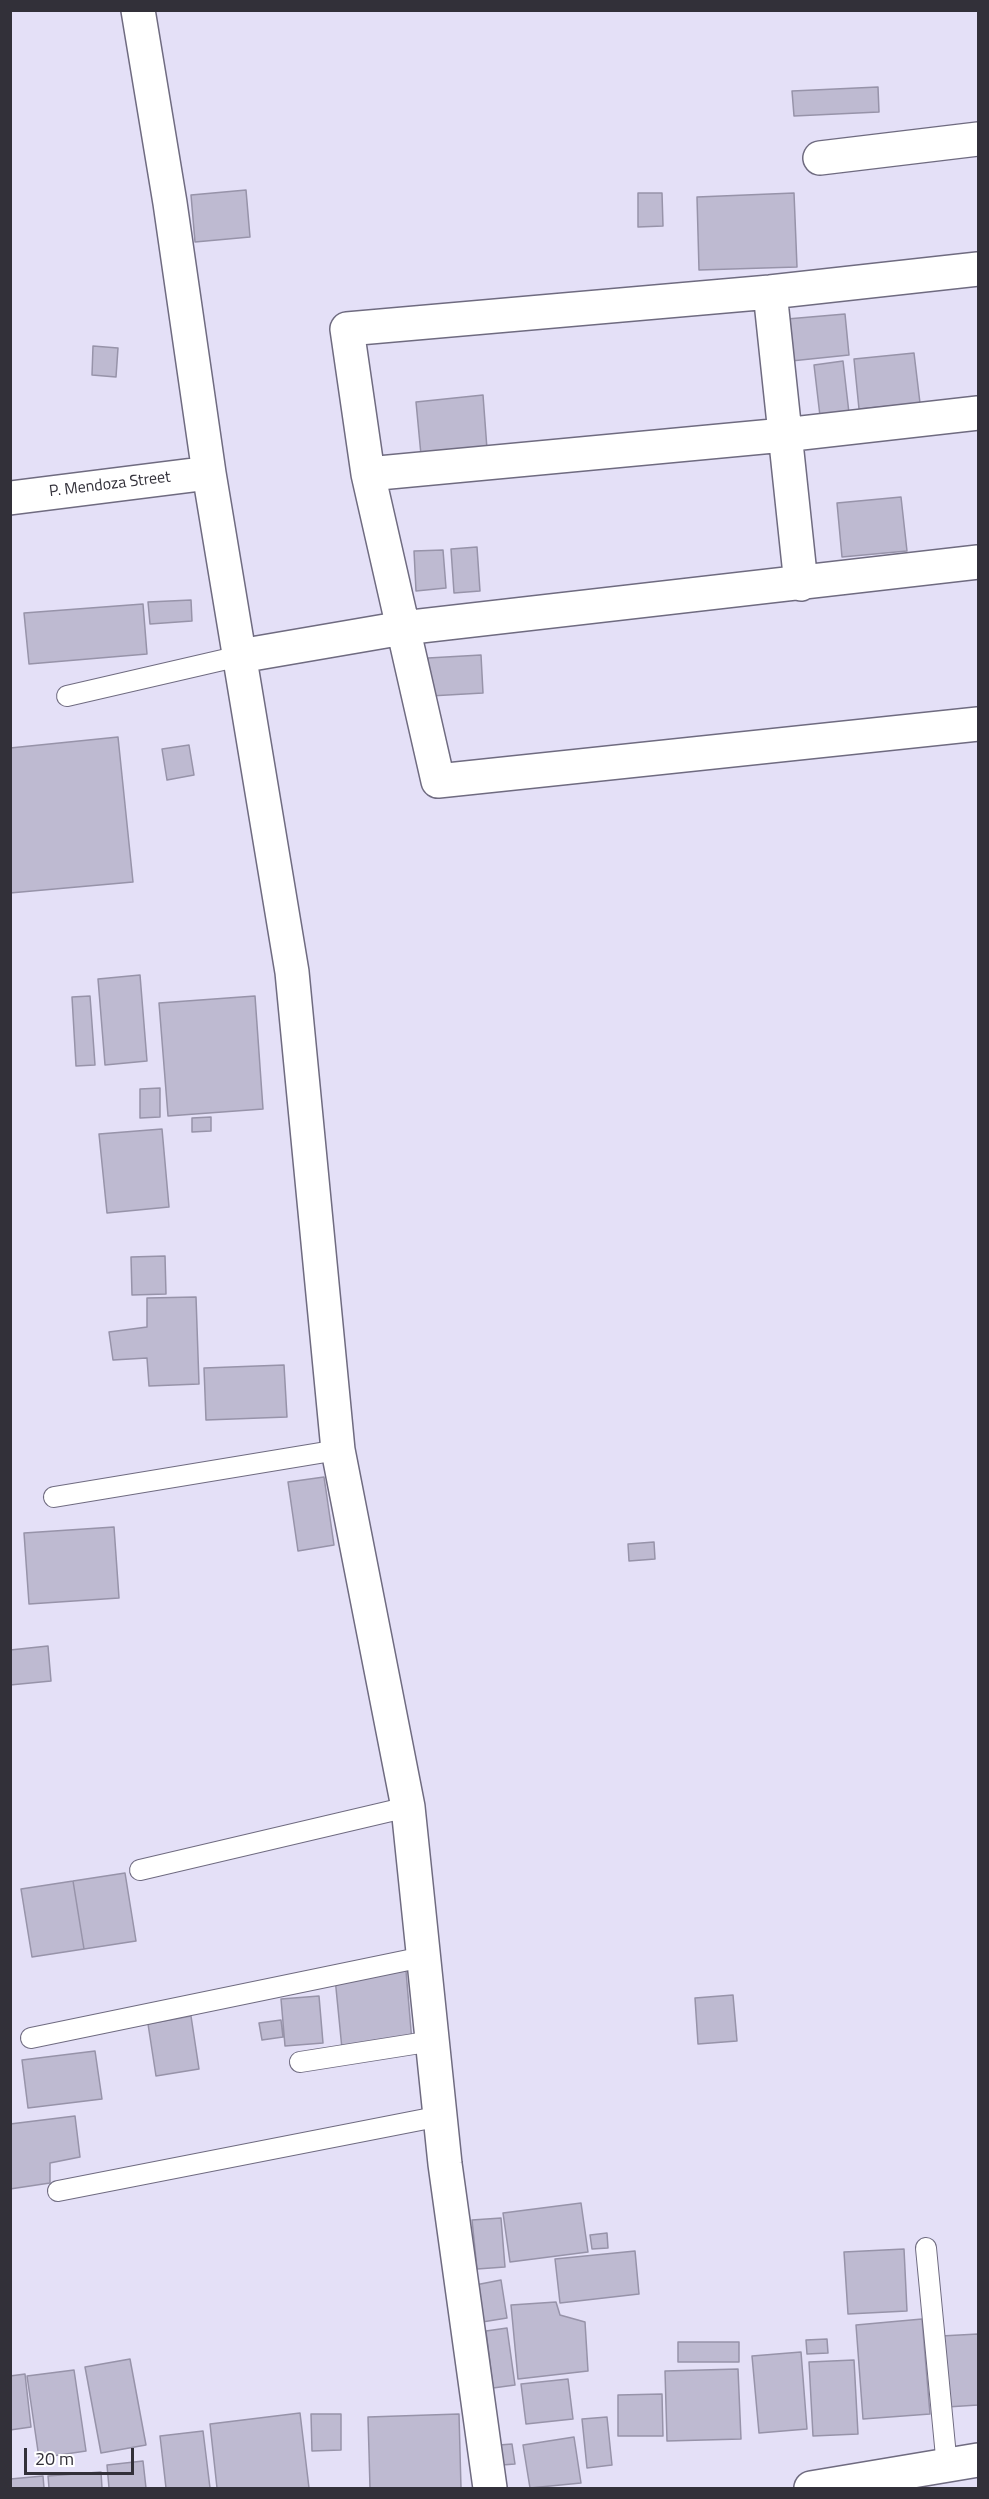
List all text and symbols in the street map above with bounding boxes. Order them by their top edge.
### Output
street label: P. Mendoza Street [48,468,172,502]
scale bar [27,2436,136,2474]
text: 20 m [35,2445,74,2472]

